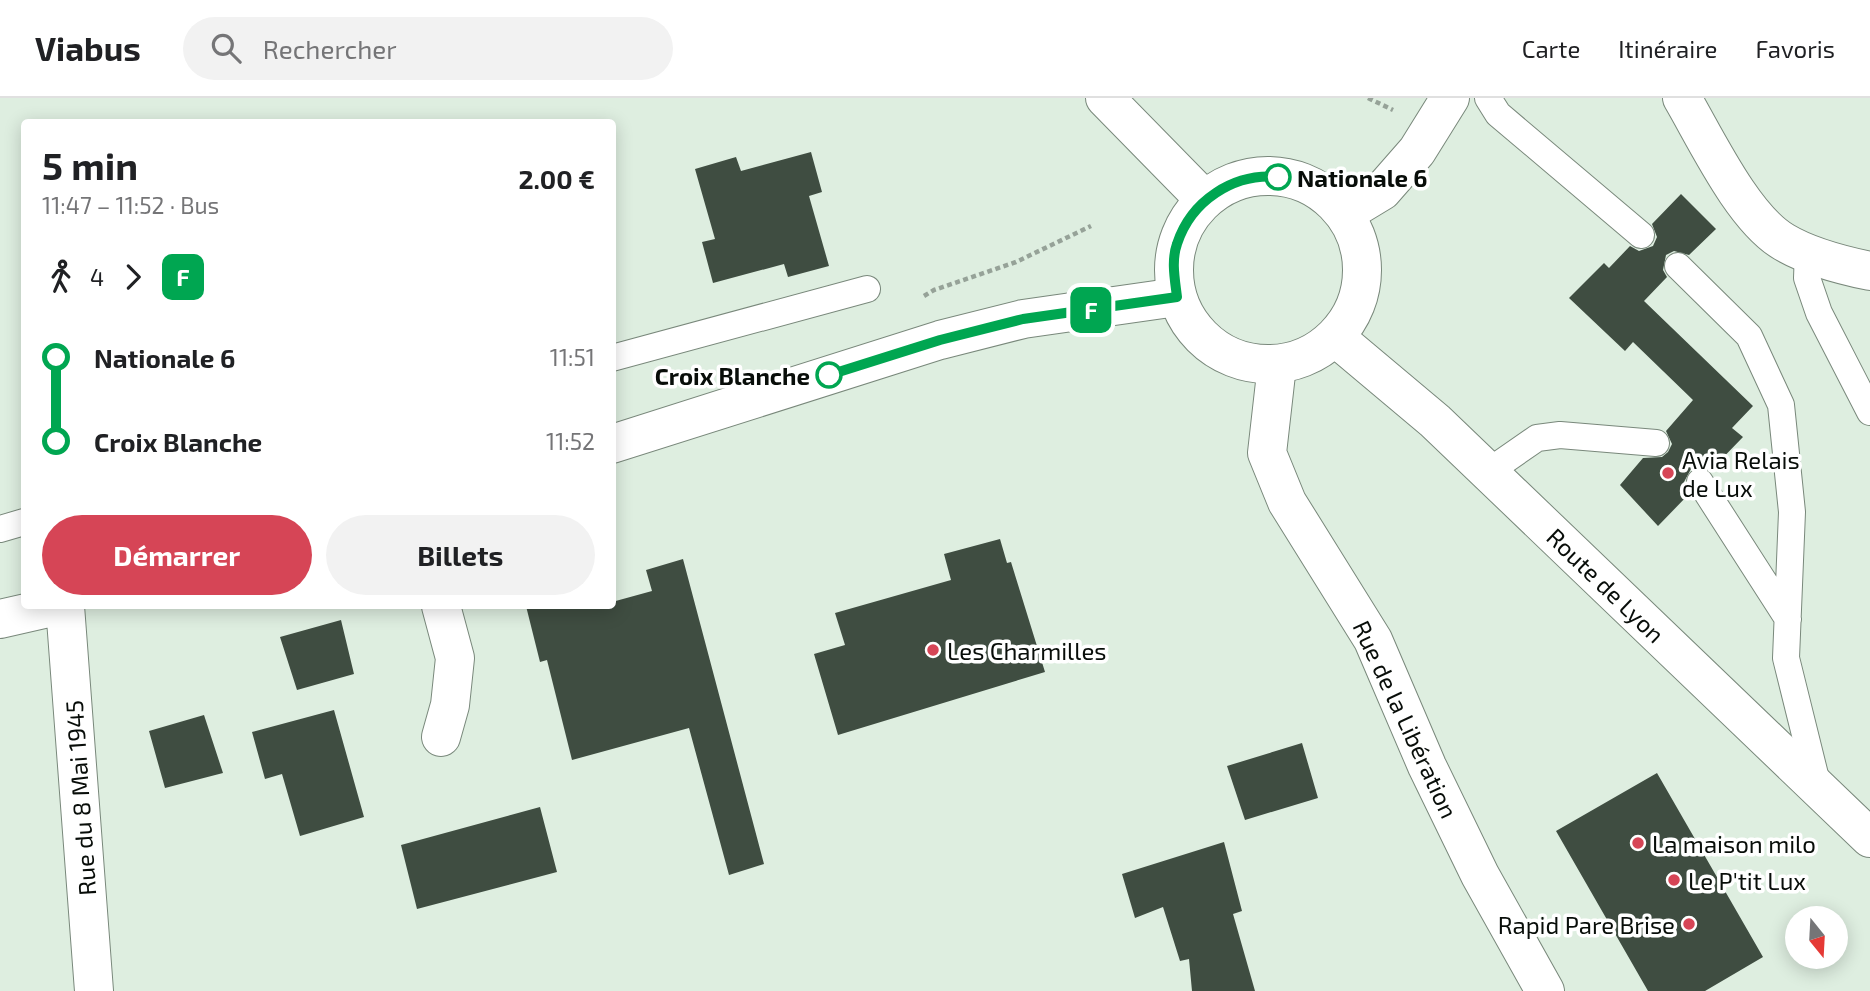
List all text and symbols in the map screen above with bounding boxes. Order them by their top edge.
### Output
search box [183,17,673,80]
text: Viabus [35,28,141,68]
icon: search [207,29,245,67]
text: Rechercher [263,33,397,64]
text: Carte [1522,34,1580,63]
text: Itinéraire [1618,34,1717,63]
text: Favoris [1755,34,1835,63]
text: 5 min [42,142,138,188]
text: 2.00 € [518,163,595,194]
place label: Nationale 6 [1297,163,1428,192]
marker: Nationale 6 [1265,164,1291,190]
text: 11:47 – 11:52 · Bus [42,191,219,219]
icon: walk [42,258,80,296]
icon: forward [114,258,152,296]
text: F [176,262,190,291]
text: 4 [90,263,104,291]
line badge: F [1068,287,1114,333]
text: F [1084,295,1098,324]
text: Nationale 6 [94,342,235,373]
text: 11:51 [550,343,595,371]
place label: Croix Blanche [655,361,810,390]
marker: Croix Blanche [816,362,842,388]
text: Croix Blanche [94,426,262,457]
text: 11:52 [546,427,595,455]
place label: Avia Relais de Lux [1682,445,1800,502]
marker: Avia Relais de Lux [1660,465,1676,481]
button: Démarrer [42,515,312,595]
button: Billets [326,515,595,595]
street label: Route de Lyon [1541,522,1671,648]
street label: Rue de la Libération [1347,616,1465,822]
place label: Les Charmilles [947,636,1106,665]
marker: Les Charmilles [925,642,941,658]
street label: Rue du 8 Mai 1945 [59,699,101,897]
place label: La maison milo [1652,829,1816,858]
marker: La maison milo [1630,835,1646,851]
place label: Le P'tit Lux [1688,866,1806,895]
marker: Le P'tit Lux [1666,872,1682,888]
north arrow [1785,906,1848,970]
map controls [1785,906,1848,969]
place label: Rapid Pare Brise [1498,910,1675,939]
marker: Rapid Pare Brise [1681,916,1697,932]

